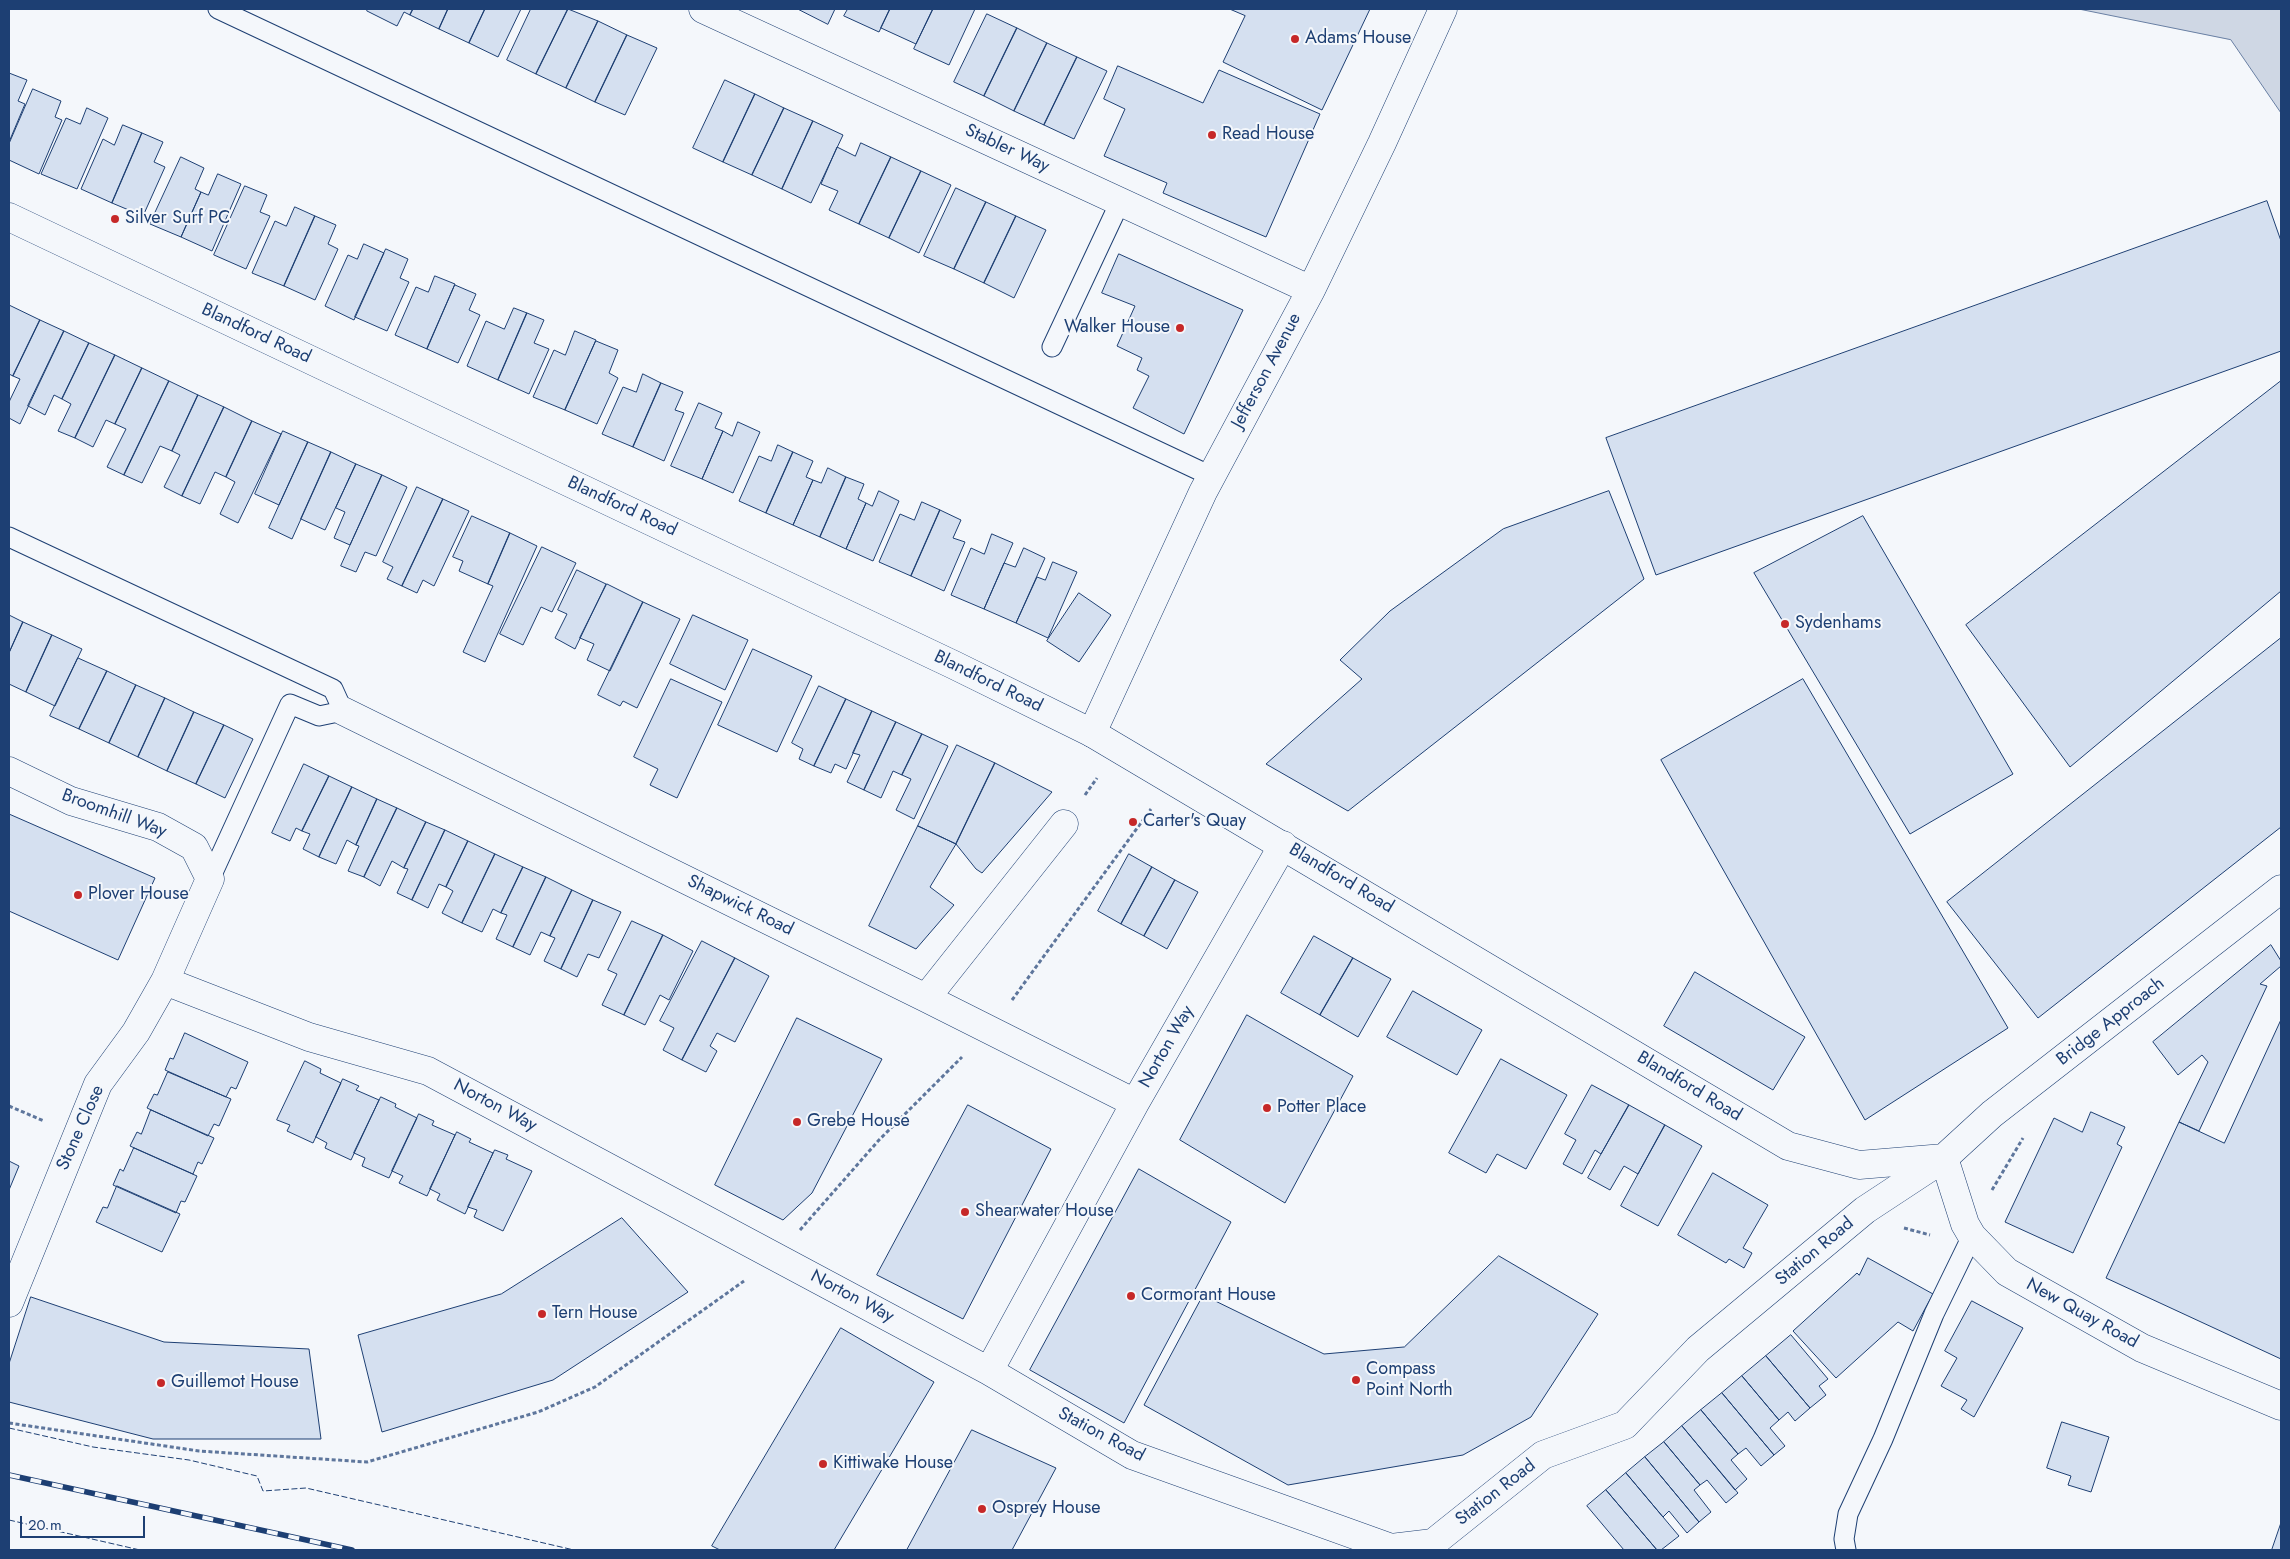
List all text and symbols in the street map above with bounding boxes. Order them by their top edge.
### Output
place label: Adams House [1305,28,1411,50]
marker: Adams House [1289,33,1301,45]
street label: Stabler Way [961,120,1053,178]
place label: Read House [1222,124,1314,146]
marker: Read House [1206,129,1218,141]
place label: Silver Surf PC [125,208,230,230]
marker: Silver Surf PC [109,213,121,225]
street label: Blandford Road [198,299,314,369]
street label: Jefferson Avenue [1228,310,1306,432]
place label: Walker House [1064,317,1170,339]
marker: Walker House [1174,322,1186,334]
street label: Blandford Road [564,472,680,542]
place label: Sydenhams [1795,613,1881,635]
marker: Sydenhams [1779,618,1791,630]
street label: Blandford Road [930,646,1046,718]
street label: Broomhill Way [59,785,169,843]
place label: Carter's Quay [1143,811,1246,833]
marker: Carter's Quay [1127,816,1139,828]
street label: Blandford Road [1285,839,1397,919]
street label: Shapwick Road [683,871,797,941]
place label: Plover House [88,884,189,906]
marker: Plover House [72,889,84,901]
street label: Bridge Approach [2053,973,2169,1071]
street label: Norton Way [1135,1002,1199,1092]
street label: Blandford Road [1633,1047,1745,1127]
street label: Norton Way [450,1075,540,1137]
street label: Stone Close [53,1082,109,1174]
place label: Potter Place [1277,1097,1366,1119]
marker: Potter Place [1261,1102,1273,1114]
place label: Grebe House [807,1111,910,1133]
marker: Grebe House [791,1116,803,1128]
place label: Shearwater House [975,1201,1114,1223]
marker: Shearwater House [959,1206,971,1218]
street label: Station Road [1772,1213,1858,1291]
street label: Norton Way [807,1266,897,1328]
street label: New Quay Road [2022,1274,2142,1354]
place label: Cormorant House [1141,1285,1276,1307]
marker: Cormorant House [1125,1290,1137,1302]
place label: Tern House [552,1303,638,1325]
marker: Tern House [536,1308,548,1320]
place label: Compass Point North [1366,1359,1453,1402]
place label: Guillemot House [171,1372,299,1394]
marker: Compass Point North [1350,1374,1362,1386]
marker: Guillemot House [155,1377,167,1389]
street label: Station Road [1054,1403,1148,1467]
place label: Kittiwake House [833,1453,953,1475]
street label: Station Road [1452,1455,1540,1531]
marker: Kittiwake House [817,1458,829,1470]
place label: Osprey House [992,1498,1101,1520]
marker: Osprey House [976,1503,988,1515]
scale bar [22,1506,148,1538]
text: 20 m [28,1514,62,1536]

